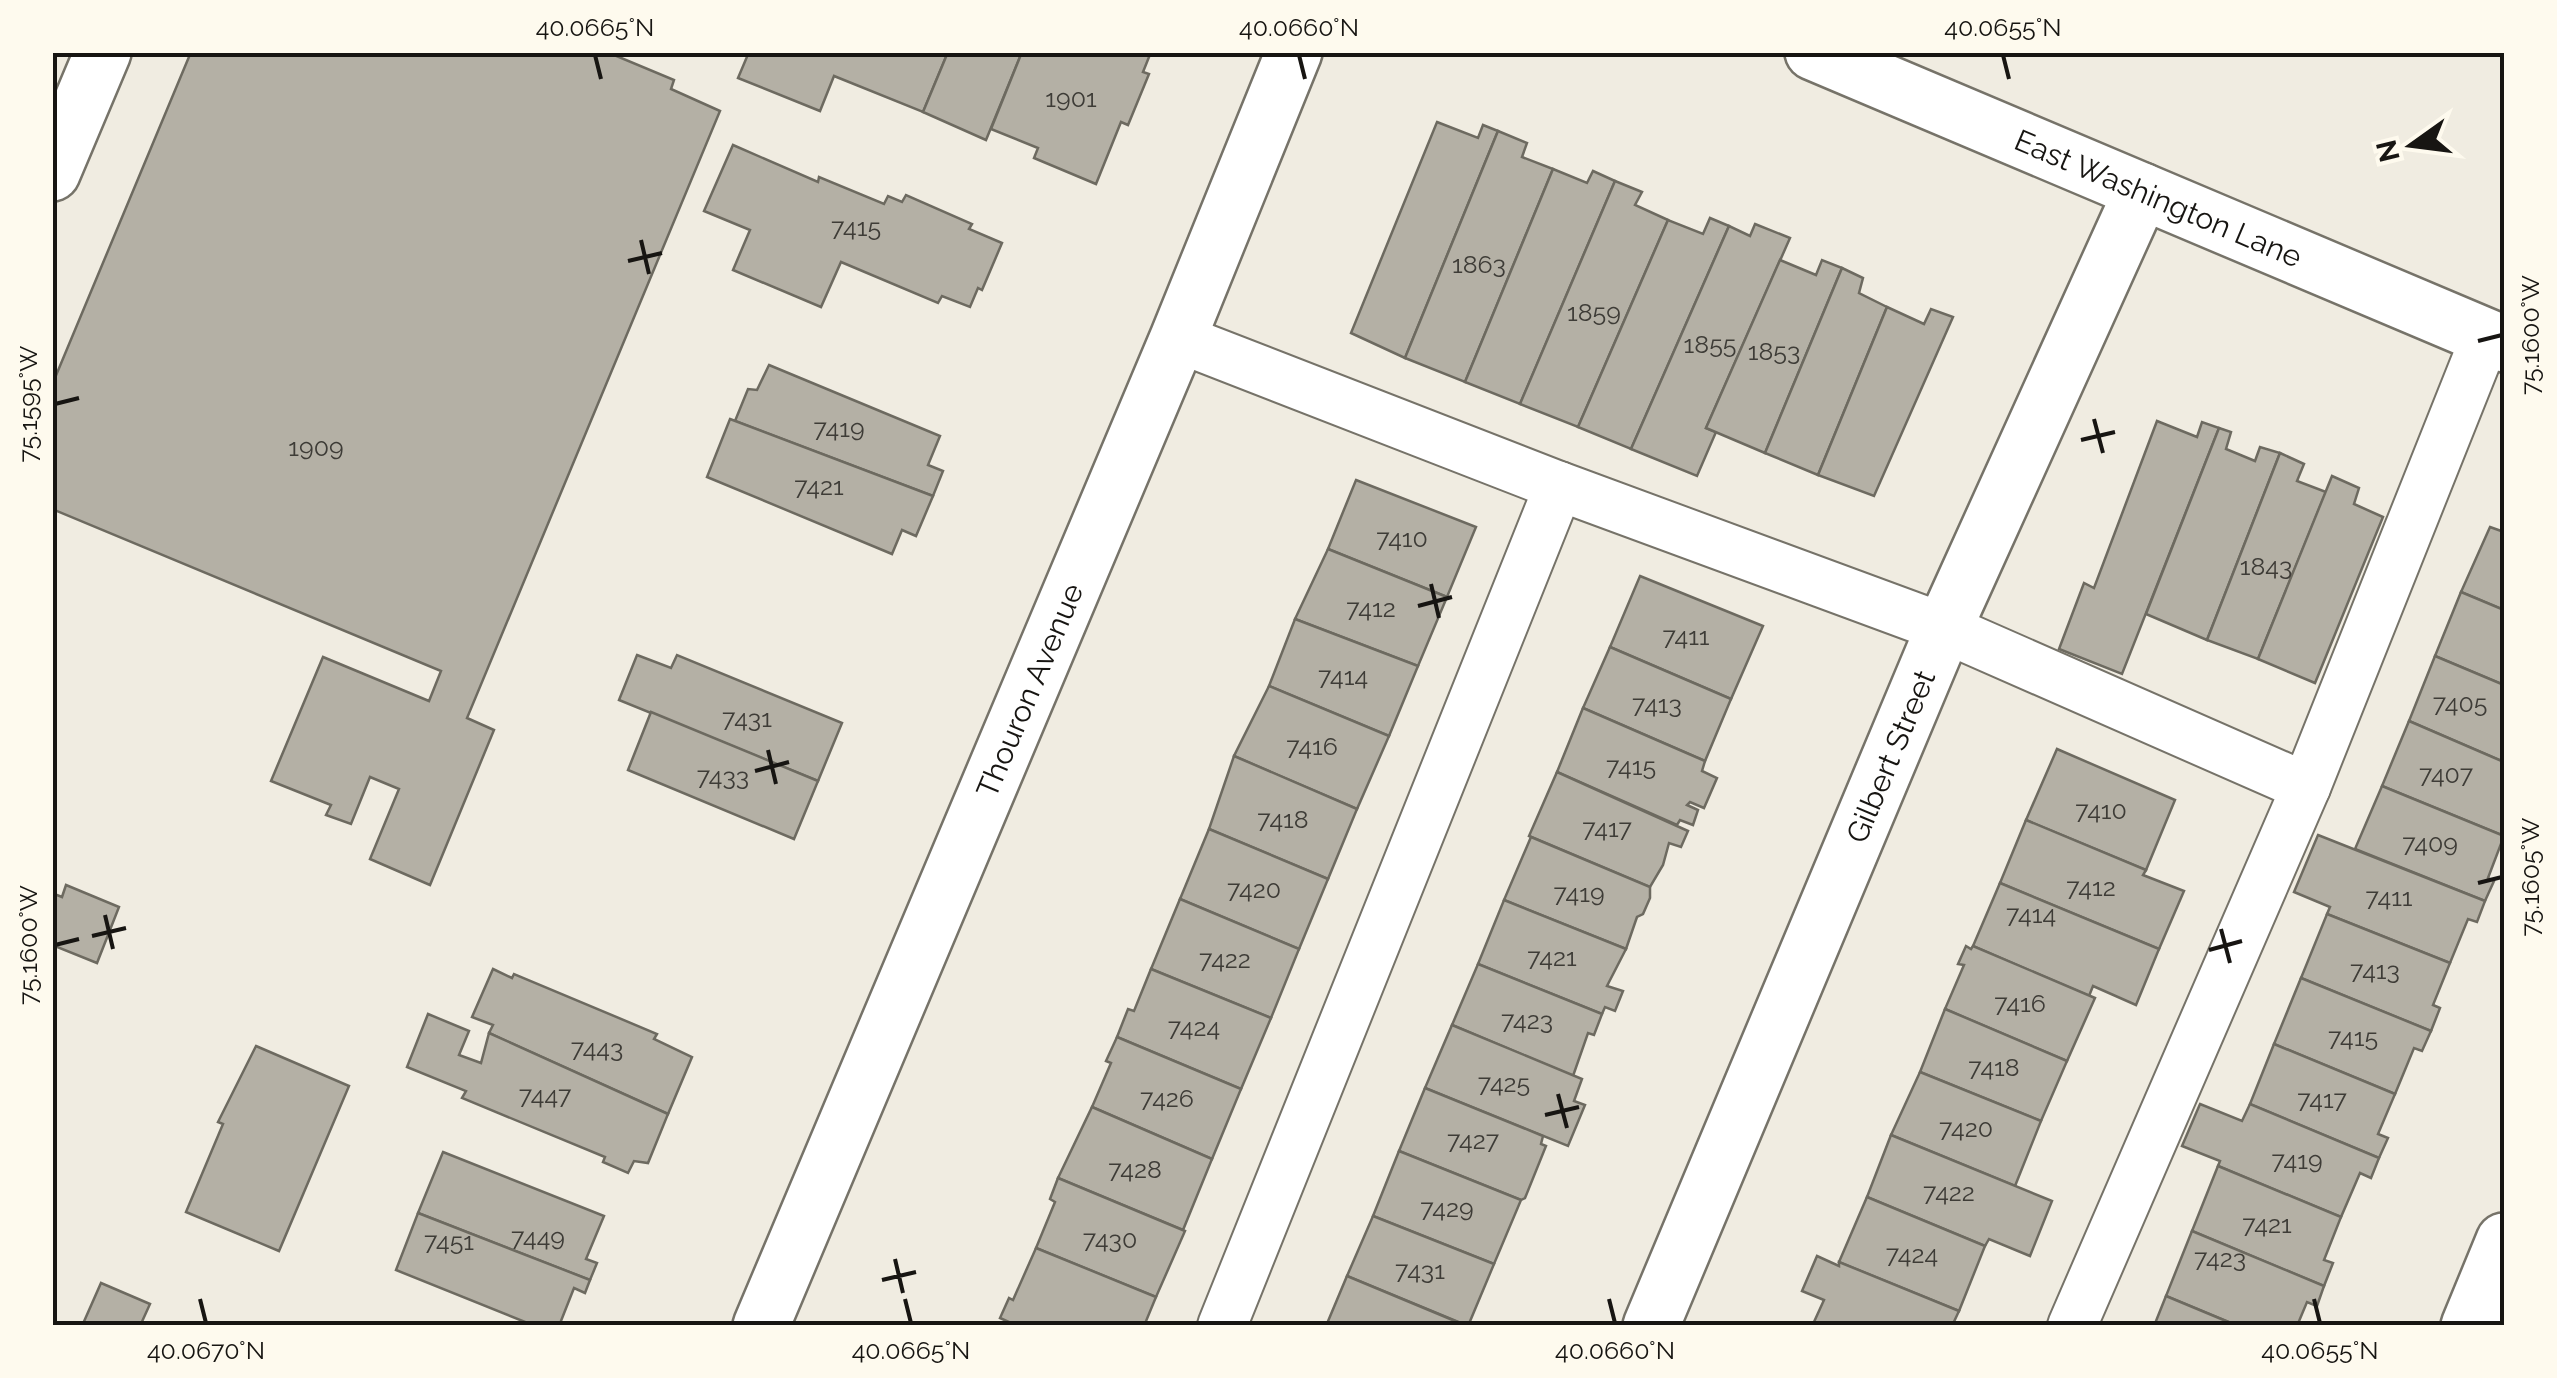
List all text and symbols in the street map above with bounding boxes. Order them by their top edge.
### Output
text: 40.0665°N [536,12,654,42]
text: 40.0660°N [1239,12,1359,42]
text: 40.0655°N [1944,12,2062,42]
house number: 1901 [1045,83,1097,113]
north arrow [2362,95,2462,195]
street label: East Washington Lane [2010,122,2307,274]
text: N [2370,137,2407,165]
house number: 7415 [831,212,881,242]
house number: 1863 [1452,249,1506,279]
text: 75.1600°W [2515,275,2545,395]
house number: 1859 [1567,297,1621,327]
house number: 1855 [1684,329,1736,359]
house number: 1853 [1748,336,1800,366]
text: 75.1595°W [13,346,43,462]
house number: 7419 [813,413,865,443]
house number: 1909 [288,432,344,462]
house number: 7421 [794,471,844,501]
house number: 7410 [1376,523,1428,553]
house number: 1843 [2240,551,2292,581]
street label: Thouron Avenue [969,578,1090,803]
house number: 7412 [1346,593,1396,623]
house number: 7411 [1662,621,1710,651]
house number: 7414 [1318,661,1368,691]
street label: Gilbert Street [1838,665,1942,848]
house number: 7405 [2433,688,2487,718]
house number: 7413 [1632,689,1682,719]
house number: 7431 [722,703,772,733]
house number: 7416 [1286,731,1338,761]
house number: 7415 [1606,751,1656,781]
house number: 7407 [2419,759,2474,789]
house number: 7433 [697,761,749,791]
house number: 7410 [2075,795,2127,825]
house number: 7418 [1257,804,1309,834]
house number: 7417 [1582,813,1632,843]
text: 75.1605°W [2515,818,2545,936]
house number: 7409 [2402,828,2458,858]
house number: 7412 [2066,872,2116,902]
house number: 7420 [1227,874,1281,904]
house number: 7419 [1553,878,1605,908]
house number: 7411 [2365,882,2413,912]
text: 75.1600°W [13,885,43,1005]
house number: 7414 [2006,899,2056,929]
house number: 7421 [1527,942,1577,972]
house number: 7422 [1199,944,1251,974]
house number: 7413 [2350,955,2400,985]
house number: 7416 [1994,988,2046,1018]
house number: 7423 [1501,1005,1553,1035]
house number: 7424 [1168,1012,1220,1042]
house number: 7415 [2328,1022,2378,1052]
house number: 7443 [571,1033,623,1063]
house number: 7418 [1968,1052,2020,1082]
house number: 7425 [1478,1068,1530,1098]
house number: 7447 [519,1080,572,1110]
house number: 7426 [1140,1083,1194,1113]
house number: 7417 [2297,1084,2347,1114]
house number: 7420 [1939,1113,1993,1143]
house number: 7427 [1447,1125,1500,1155]
house number: 7419 [2271,1145,2323,1175]
house number: 7428 [1108,1154,1162,1184]
house number: 7422 [1923,1177,1975,1207]
house number: 7429 [1420,1193,1474,1223]
house number: 7421 [2242,1209,2292,1239]
house number: 7449 [511,1222,565,1252]
house number: 7430 [1083,1224,1137,1254]
house number: 7451 [424,1226,474,1256]
house number: 7424 [1886,1239,1938,1269]
house number: 7423 [2194,1243,2246,1273]
house number: 7431 [1395,1255,1445,1285]
text: 40.0670°N [147,1335,265,1365]
text: 40.0665°N [852,1335,970,1365]
text: 40.0660°N [1555,1335,1675,1365]
text: 40.0655°N [2261,1335,2379,1365]

